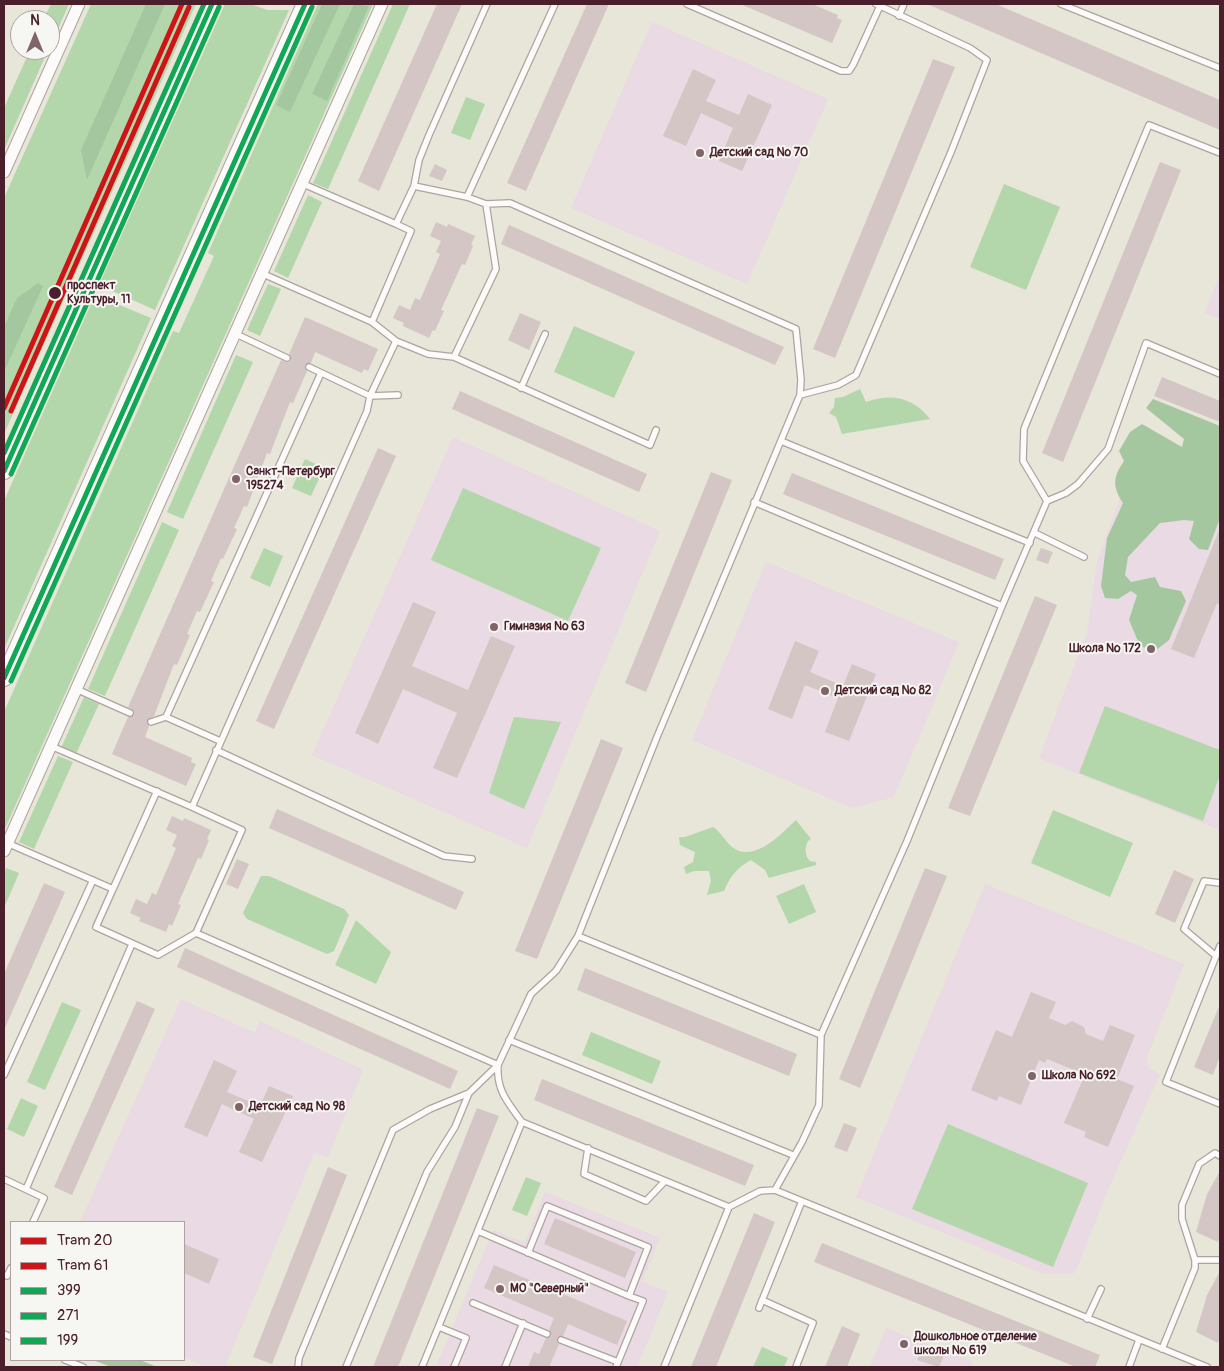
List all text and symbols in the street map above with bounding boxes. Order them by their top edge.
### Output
north arrow [10,10,60,60]
text: N [30,12,40,29]
place label: Детский сад № 70 [710,146,808,160]
marker: Детский сад № 70 [694,147,706,159]
place label: проспект Культуры, 11 [67,279,130,307]
marker: проспект Культуры, 11 [47,285,63,301]
place label: Санкт-Петербург 195274 [246,465,335,493]
marker: Санкт-Петербург 195274 [230,473,242,485]
place label: Гимназия № 63 [504,620,585,634]
marker: Гимназия № 63 [488,621,500,633]
place label: Школа № 172 [1069,642,1141,656]
marker: Школа № 172 [1145,643,1157,655]
place label: Детский сад № 82 [835,684,932,698]
marker: Детский сад № 82 [819,685,831,697]
place label: Школа № 692 [1042,1069,1116,1083]
marker: Школа № 692 [1026,1070,1038,1082]
place label: Детский сад № 98 [249,1100,345,1114]
marker: Детский сад № 98 [233,1101,245,1113]
legend [10,1221,185,1361]
text: Tram 20 [57,1231,112,1250]
text: Tram 61 [57,1256,108,1275]
text: 399 [57,1281,81,1300]
place label: МО "Северный" [510,1282,589,1296]
marker: МО "Северный" [494,1283,506,1295]
text: 271 [57,1306,79,1325]
place label: Дошкольное отделение школы № 619 [914,1330,1037,1358]
text: 199 [57,1331,78,1350]
marker: Дошкольное отделение школы № 619 [898,1338,910,1350]

